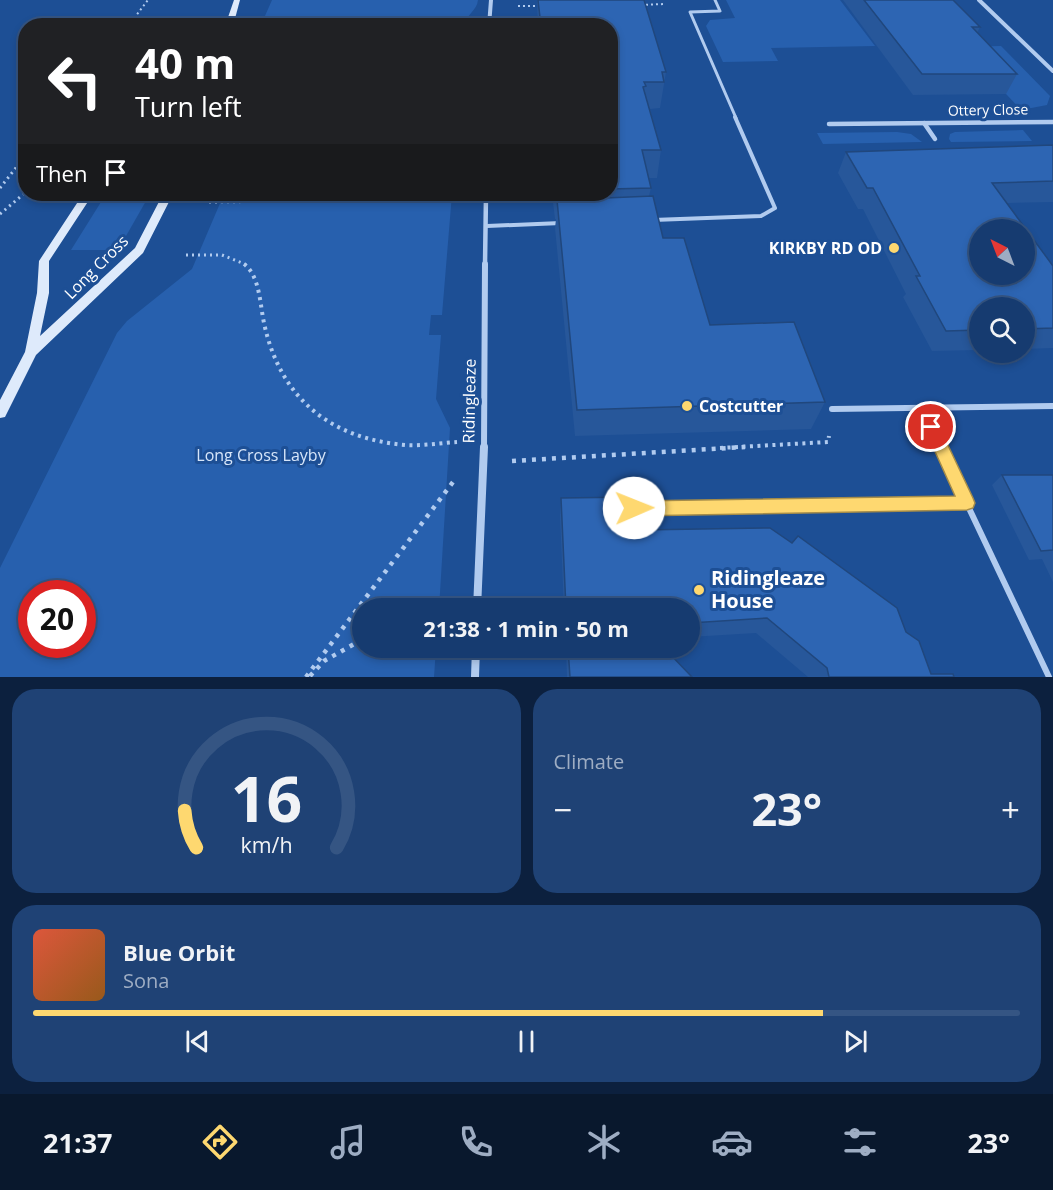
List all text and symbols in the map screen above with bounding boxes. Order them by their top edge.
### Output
text: 40 m [135,34,235,91]
icon: left [36,42,114,120]
text: Turn left [135,88,242,125]
street label: Ottery Close [948,99,1028,120]
icon: arrive [99,156,132,189]
text: Then [36,158,87,188]
north arrow [969,219,1035,285]
map controls [969,219,1035,363]
street label: Long Cross [59,230,133,304]
place label: KIRKBY RD OD [769,237,882,259]
marker: KIRKBY RD OD [887,241,901,255]
button: search [969,297,1035,363]
street label: Ridingleaze [457,358,481,444]
place label: Costcutter [699,395,783,417]
marker: Costcutter [680,399,694,413]
pin [905,401,956,452]
icon: arrive [914,410,947,443]
park label: Long Cross Layby [196,444,327,466]
position arrow [602,476,666,540]
place label: Ridingleaze House [711,564,825,614]
speed limit sign: 20 [18,580,96,658]
marker: Ridingleaze House [692,583,706,597]
text: 21:38 · 1 min · 50 m [423,613,629,643]
text: Climate [554,748,624,775]
text: 16 [231,755,302,840]
text: 23° [751,778,822,839]
text: − [554,787,572,832]
text: + [1001,787,1020,832]
text: km/h [240,830,292,859]
text: Blue Orbit [123,937,235,967]
text: Sona [123,967,169,994]
icon: previous [181,1025,214,1058]
icon: pause [510,1025,543,1058]
icon: next [839,1025,872,1058]
icon: directions [199,1121,241,1163]
icon: music [327,1121,369,1163]
icon: phone [455,1121,497,1163]
icon: climate [583,1121,625,1163]
icon: car [711,1121,753,1163]
icon: filters [839,1121,881,1163]
text: 21:37 [43,1124,113,1161]
text: 23° [967,1124,1010,1161]

